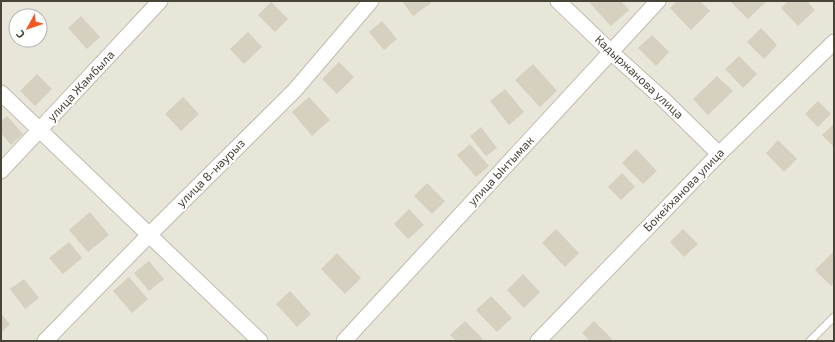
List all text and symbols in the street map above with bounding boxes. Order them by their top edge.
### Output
north arrow [8,8,48,48]
text: С [13,28,27,41]
street label: Кадыржанова улица [592,32,687,122]
street label: улица Жамбыла [44,47,117,124]
street label: улица Ынтымак [464,132,537,209]
street label: улица 8-наурыз [173,135,248,210]
street label: Бокейханова улица [640,145,727,235]

